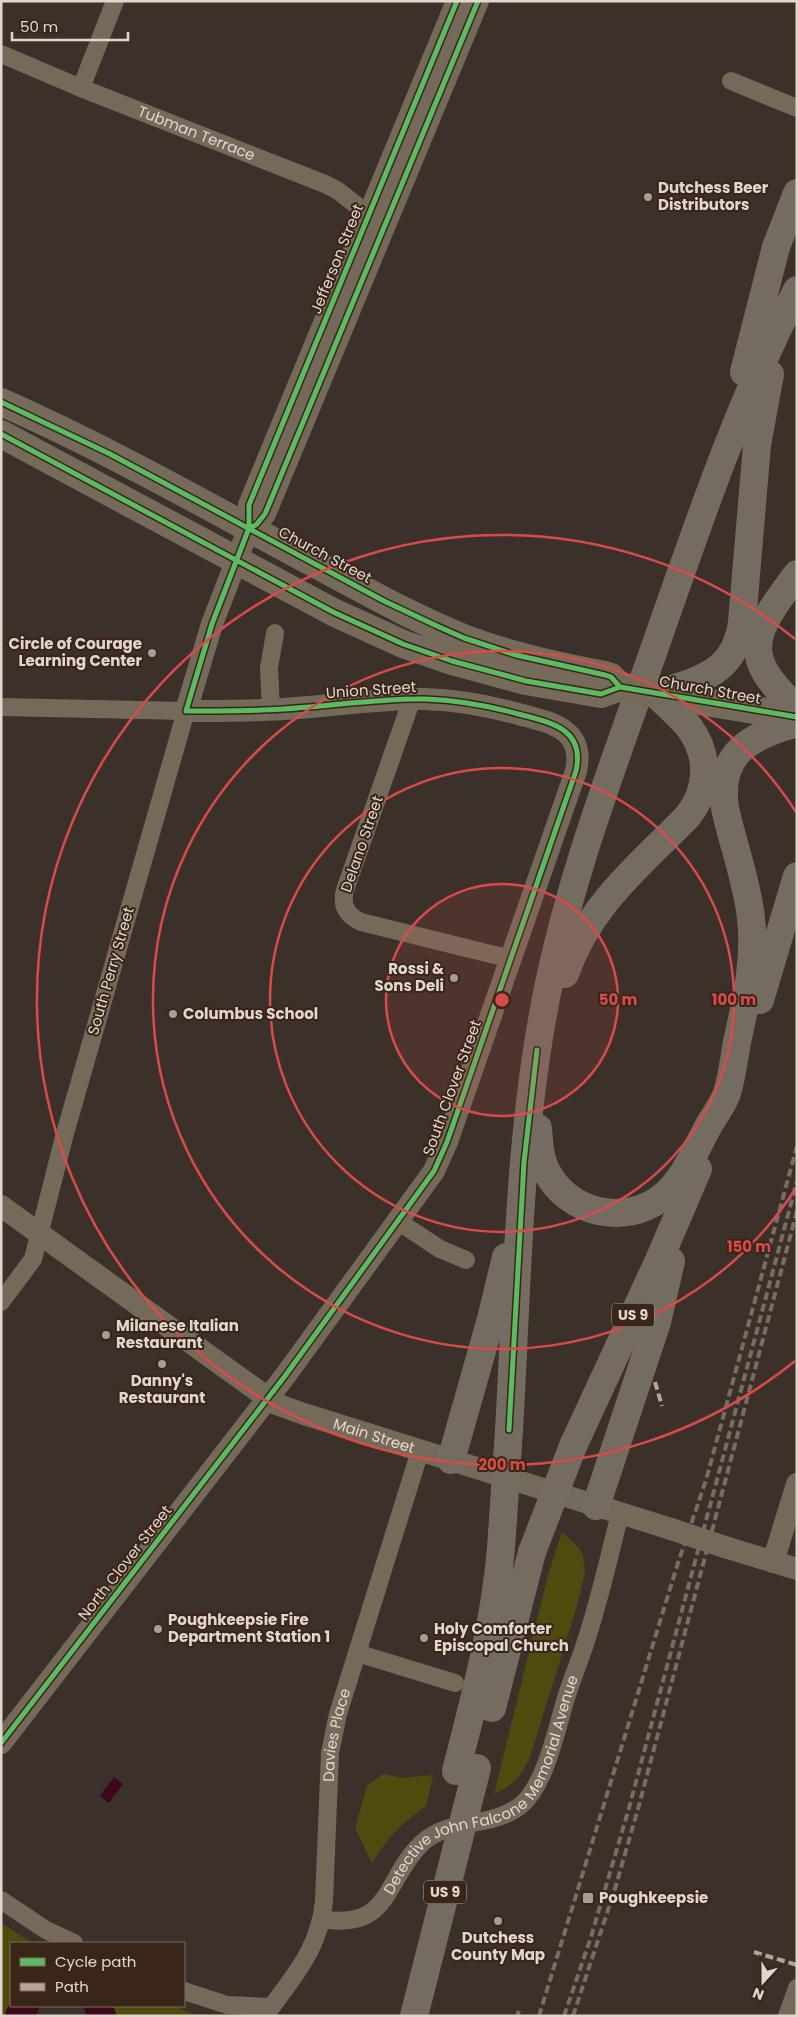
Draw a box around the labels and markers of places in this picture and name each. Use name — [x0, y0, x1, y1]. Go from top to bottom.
place label: Dutchess Beer Distributors — [658, 177, 769, 215]
marker: Dutchess Beer Distributors — [642, 191, 654, 203]
place label: Circle of Courage Learning Center — [9, 633, 143, 671]
marker: Circle of Courage Learning Center — [146, 647, 158, 659]
place label: Rossi & Sons Deli — [375, 958, 444, 996]
marker: Rossi & Sons Deli — [448, 972, 460, 984]
centre of rings — [493, 991, 511, 1009]
place label: Columbus School — [183, 1003, 318, 1024]
marker: Columbus School — [167, 1008, 179, 1020]
place label: Milanese Italian Restaurant — [116, 1315, 239, 1353]
marker: Milanese Italian Restaurant — [100, 1329, 112, 1341]
marker: Danny's Restaurant — [156, 1358, 168, 1370]
place label: Danny's Restaurant — [119, 1370, 205, 1408]
place label: Poughkeepsie Fire Department Station 1 — [168, 1609, 330, 1647]
place label: Holy Comforter Episcopal Church — [434, 1618, 569, 1656]
marker: Poughkeepsie Fire Department Station 1 — [152, 1623, 164, 1635]
marker: Holy Comforter Episcopal Church — [418, 1632, 430, 1644]
place label: Poughkeepsie — [599, 1887, 708, 1908]
marker: Poughkeepsie — [581, 1891, 595, 1905]
marker: Dutchess County Map — [492, 1915, 504, 1927]
place label: Dutchess County Map — [451, 1927, 545, 1965]

